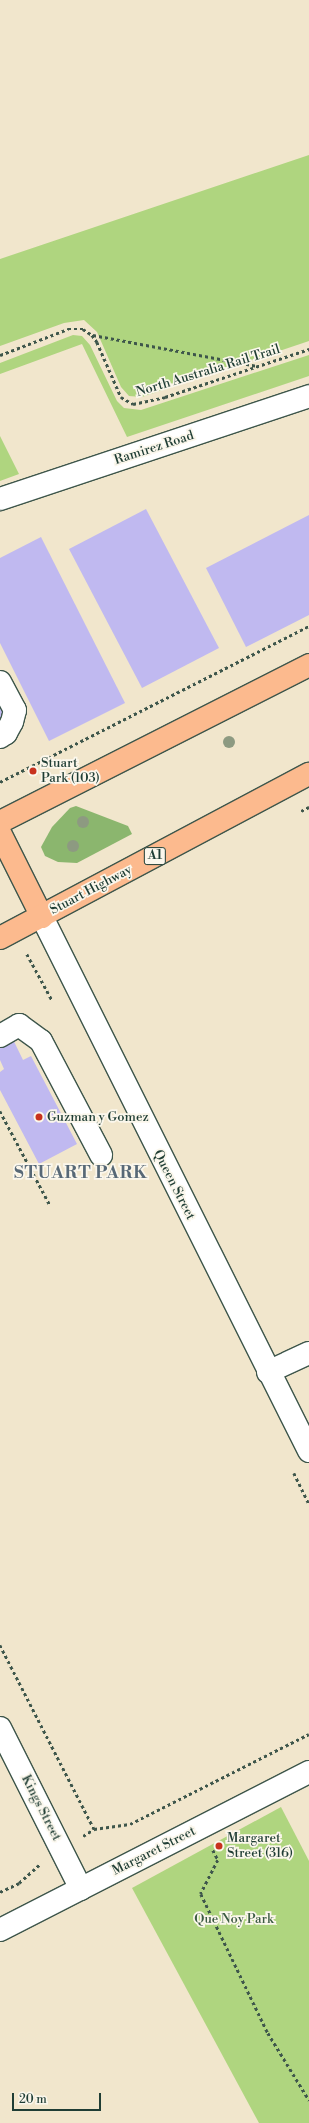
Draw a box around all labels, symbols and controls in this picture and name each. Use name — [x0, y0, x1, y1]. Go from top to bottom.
street label: North Australia Rail Trail — [134, 342, 282, 400]
street label: Ramirez Road — [112, 428, 196, 468]
place label: Stuart Park (103) — [41, 756, 100, 787]
marker: Stuart Park (103) — [28, 766, 38, 776]
road number: A1 — [143, 846, 167, 866]
street label: Stuart Highway — [47, 862, 135, 918]
place label: Guzman y Gomez — [47, 1109, 149, 1125]
marker: Guzman y Gomez — [34, 1112, 44, 1122]
street label: Queen Street — [150, 1147, 198, 1223]
district label: STUART PARK — [14, 1164, 148, 1184]
street label: Kings Street — [18, 1772, 64, 1844]
street label: Margaret Street — [110, 1823, 198, 1879]
place label: Margaret Street (316) — [227, 1831, 293, 1862]
marker: Margaret Street (316) — [214, 1841, 224, 1851]
park label: Que Noy Park — [194, 1911, 274, 1927]
scale bar — [14, 2085, 103, 2111]
text: 20 m — [19, 2092, 47, 2107]

